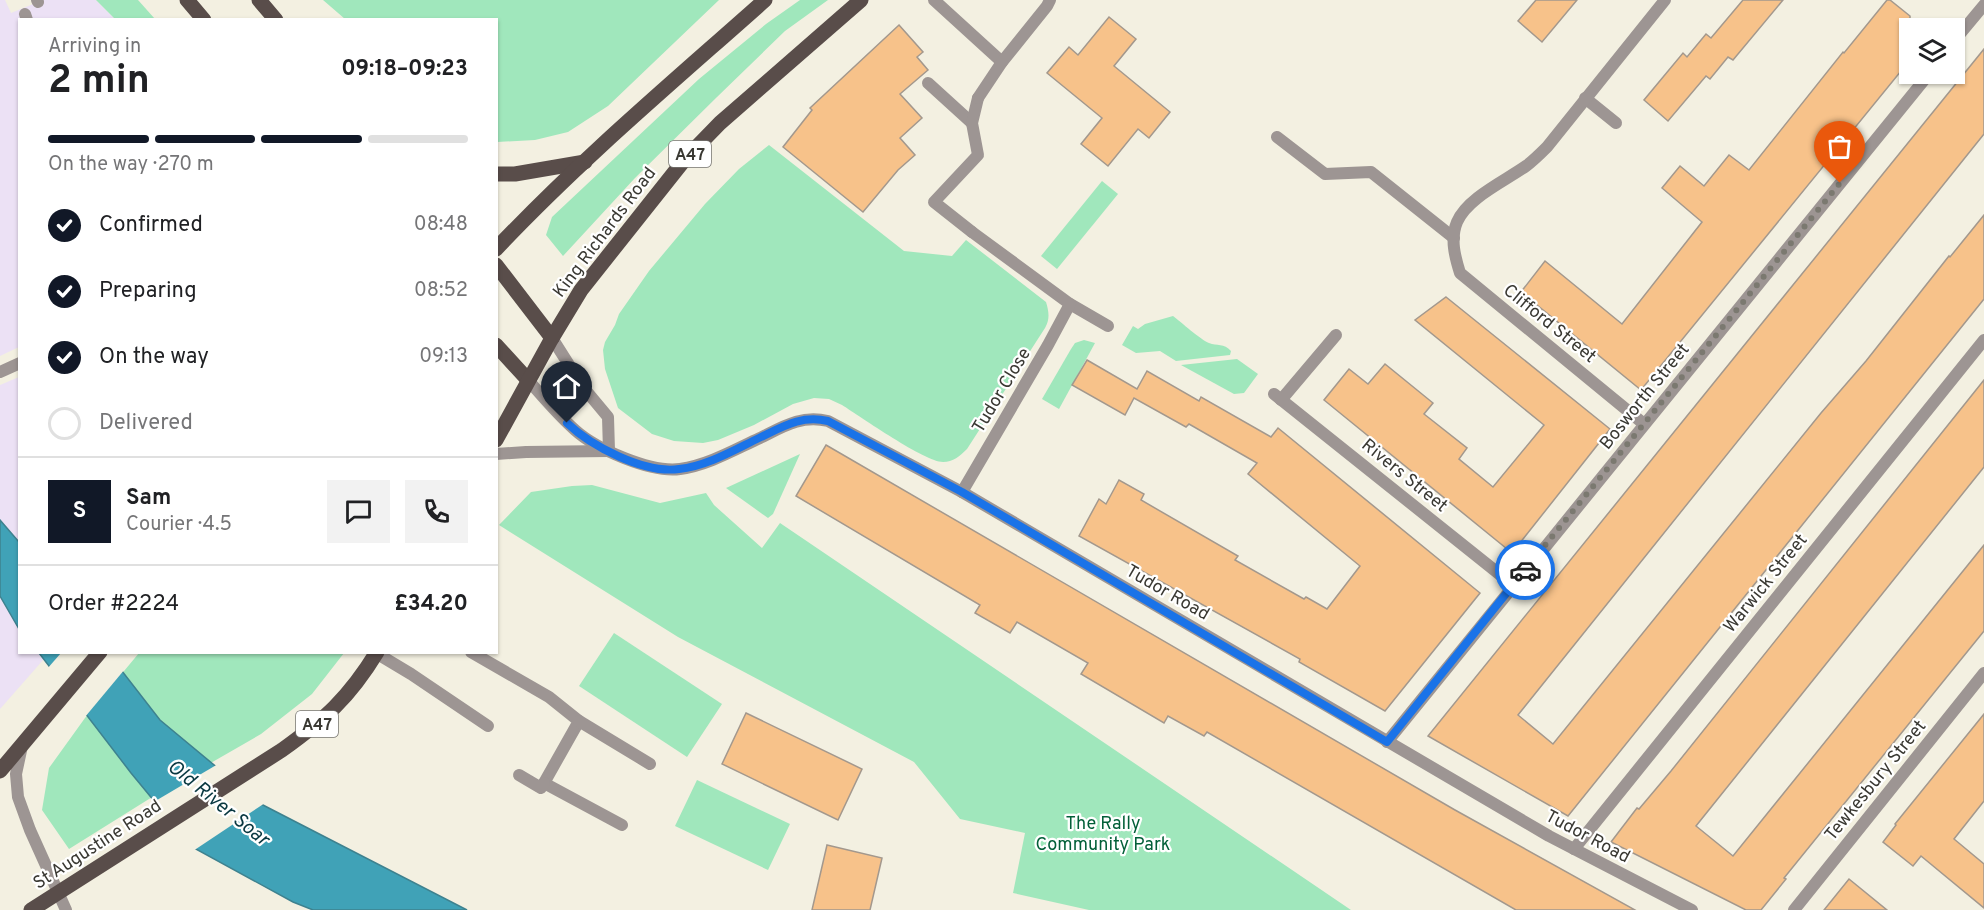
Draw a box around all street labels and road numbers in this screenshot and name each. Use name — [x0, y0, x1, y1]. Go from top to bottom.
road number: A47 — [669, 141, 711, 167]
street label: King Richards Road — [549, 163, 662, 303]
street label: Clifford Street — [1498, 280, 1600, 369]
street label: Bosworth Street — [1595, 339, 1695, 455]
street label: Tudor Close — [968, 344, 1037, 438]
street label: Rivers Street — [1356, 434, 1452, 518]
street label: Warwick Street — [1719, 530, 1813, 638]
street label: Tudor Road — [1121, 560, 1213, 626]
road number: A47 — [296, 711, 338, 737]
street label: Tewkesbury Street — [1820, 716, 1932, 846]
street label: St Augustine Road — [29, 795, 166, 895]
street label: Tudor Road — [1541, 805, 1634, 869]

